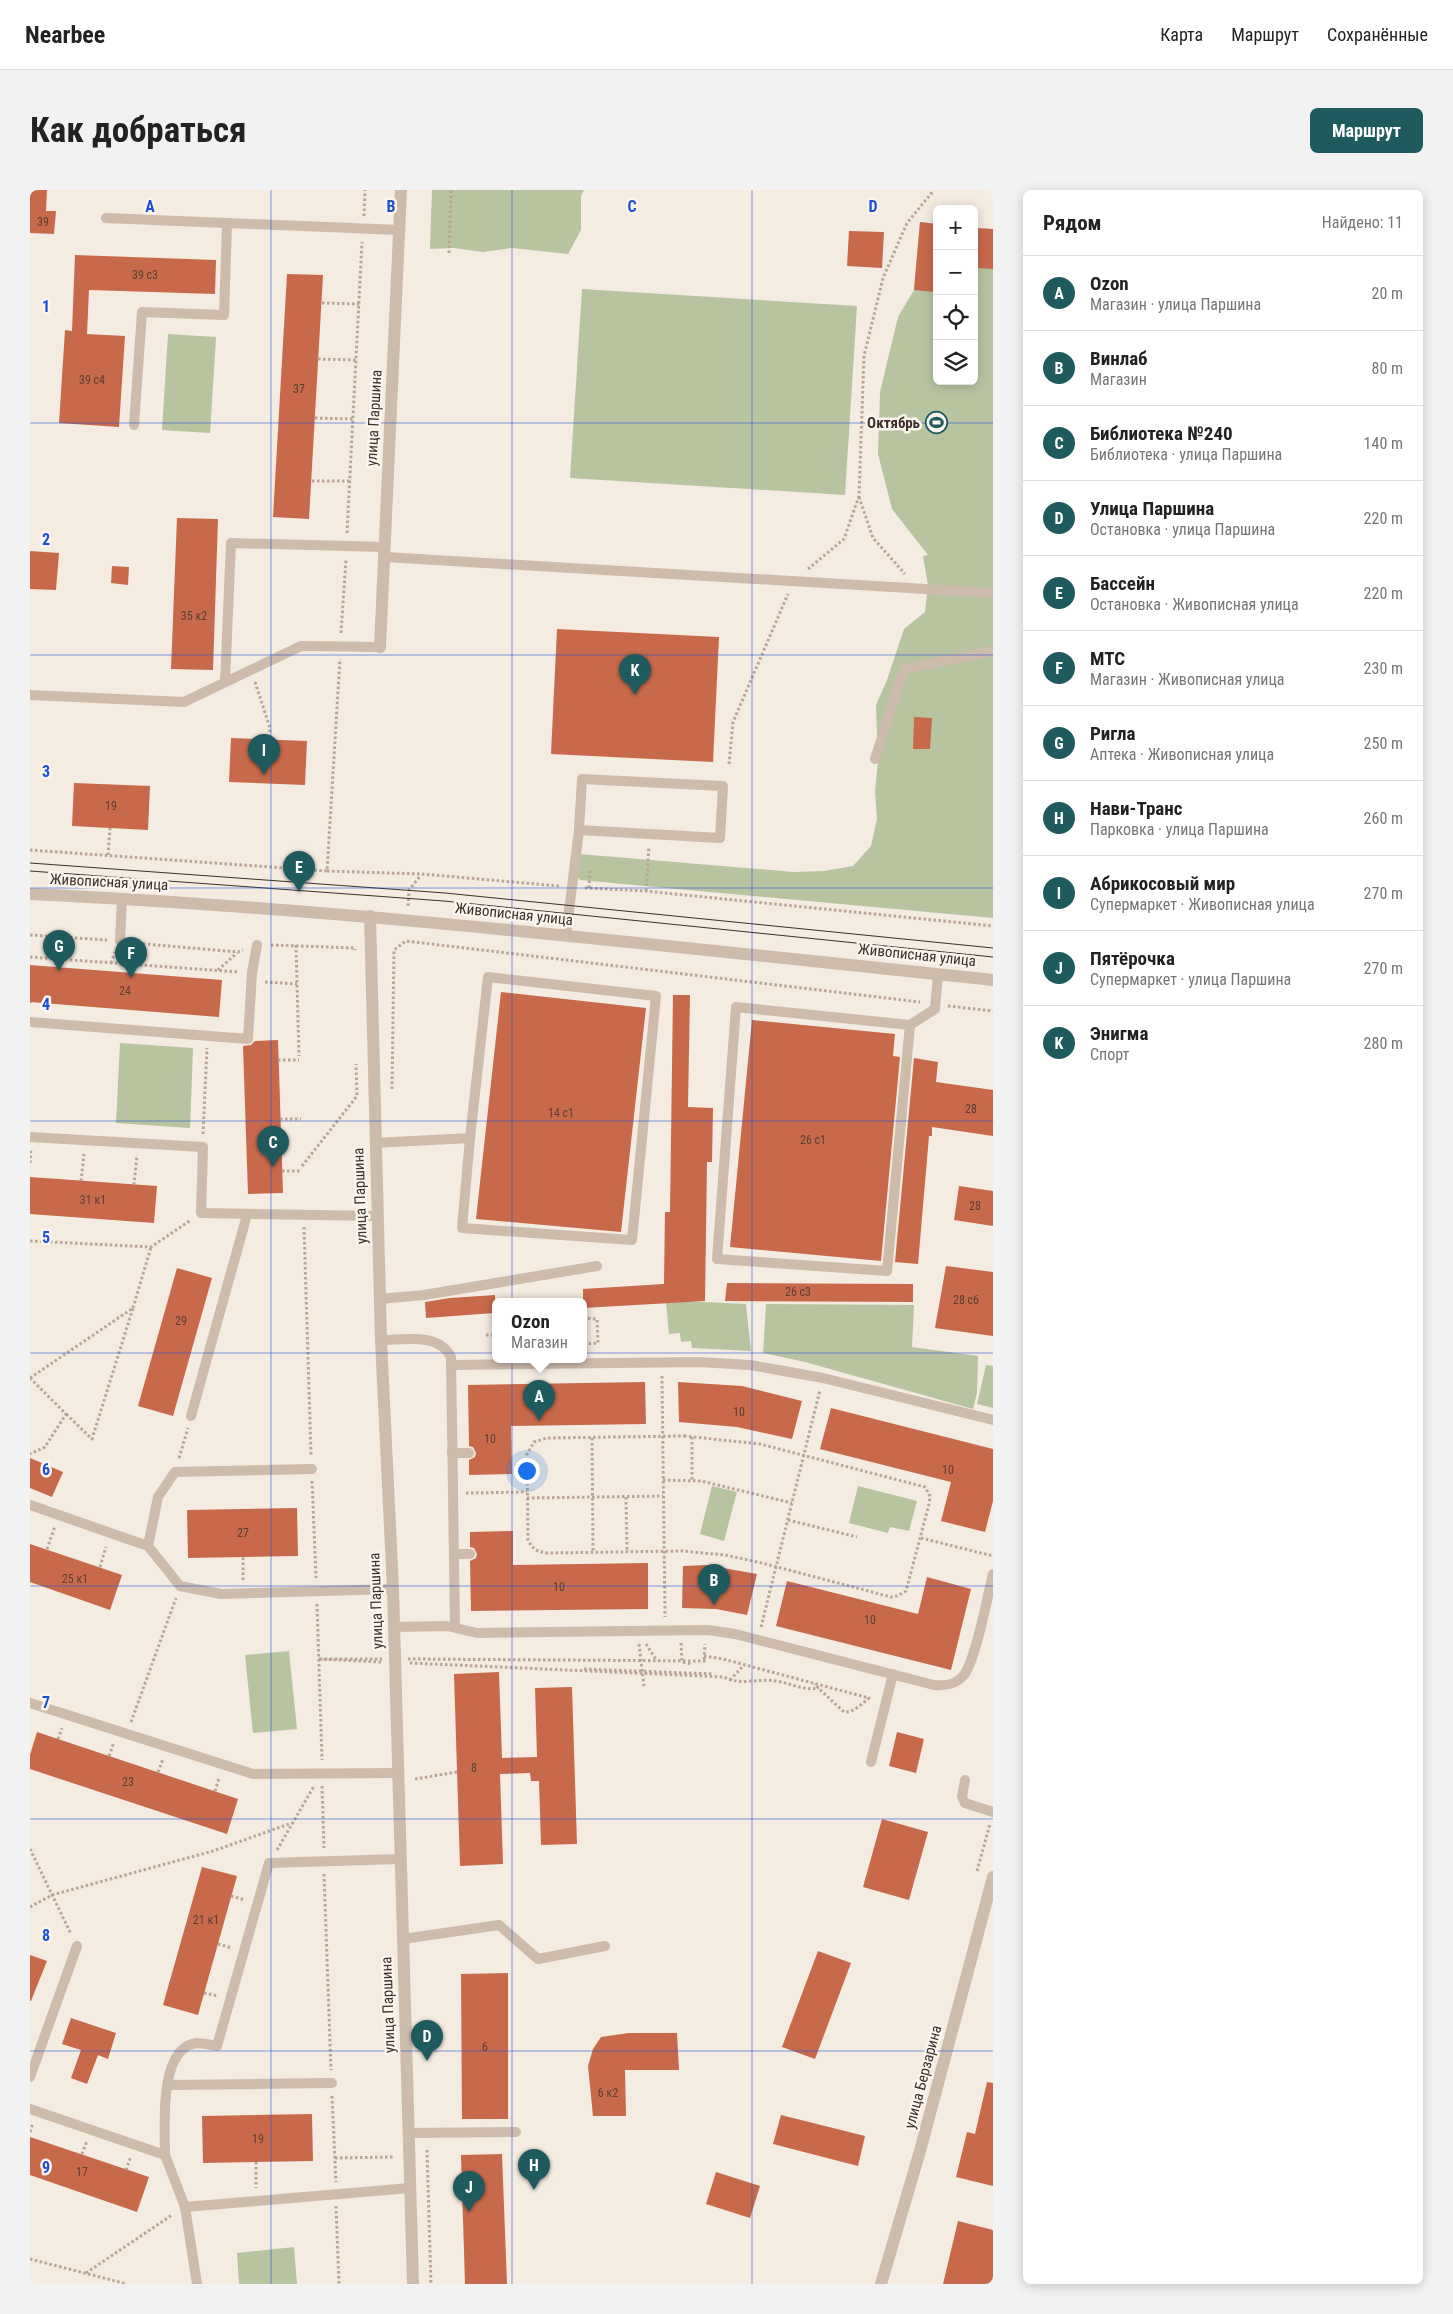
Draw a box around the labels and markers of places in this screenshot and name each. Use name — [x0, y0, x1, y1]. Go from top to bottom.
sports icon: Октябрь — [924, 411, 948, 435]
place label: Октябрь — [867, 414, 921, 432]
pin: K — [619, 654, 651, 695]
pin: I — [248, 734, 280, 775]
pin: E — [283, 851, 315, 892]
pin: G — [43, 930, 75, 971]
pin: F — [115, 937, 147, 978]
pin: C — [257, 1126, 289, 1167]
pin: A — [523, 1380, 555, 1421]
pin: B — [698, 1564, 730, 1605]
pin: D — [411, 2020, 443, 2061]
pin: H — [518, 2149, 550, 2190]
pin: J — [453, 2171, 485, 2212]

